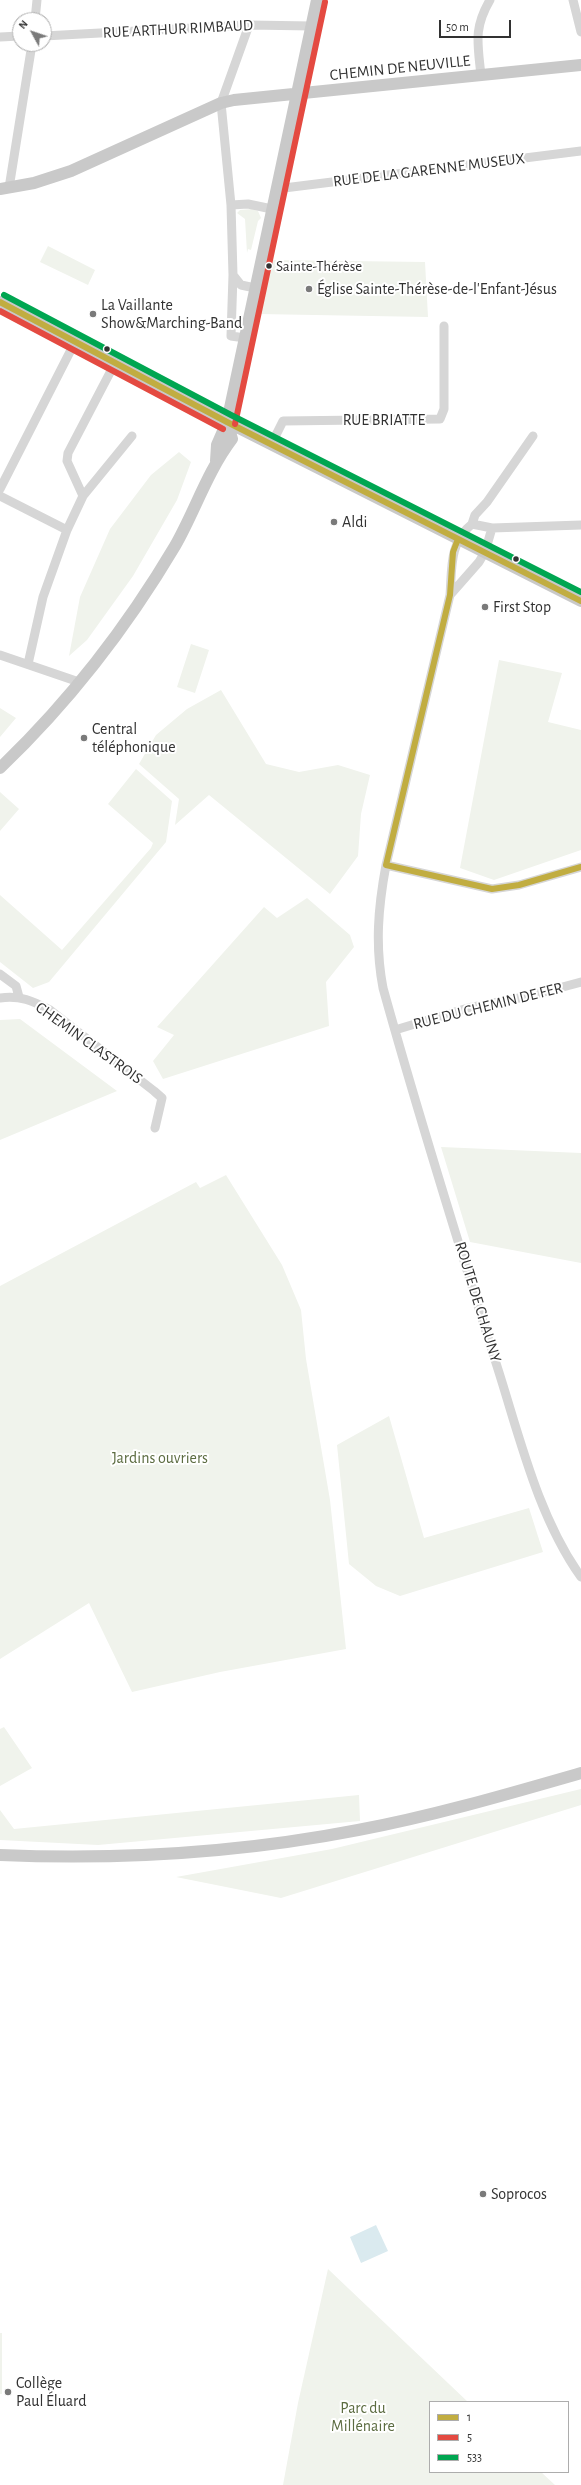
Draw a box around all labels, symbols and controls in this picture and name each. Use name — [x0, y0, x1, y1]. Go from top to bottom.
north arrow — [12, 12, 52, 52]
scale bar — [441, 12, 513, 38]
street label: RUE ARTHUR RIMBAUD — [102, 15, 254, 43]
text: N — [17, 18, 30, 31]
text: 50 m — [446, 21, 469, 33]
street label: CHEMIN DE NEUVILLE — [329, 51, 471, 85]
street label: RUE DE LA GARENNE MUSEUX — [332, 149, 526, 191]
place label: Sainte-Thérèse — [276, 257, 362, 275]
marker: Sainte-Thérèse — [264, 261, 274, 271]
place label: Église Sainte-Thérèse-de-l'Enfant-Jésus — [317, 279, 557, 299]
marker: Église Sainte-Thérèse-de-l'Enfant-Jésus — [304, 284, 314, 294]
place label: La Vaillante Show&Marching-Band — [101, 295, 242, 333]
marker: La Vaillante Show&Marching-Band — [88, 309, 98, 319]
unlabelled marker — [102, 344, 112, 354]
street label: RUE BRIATTE — [343, 410, 425, 430]
place label: Aldi — [342, 512, 367, 532]
marker: Aldi — [329, 517, 339, 527]
unlabelled marker — [511, 554, 521, 564]
place label: First Stop — [493, 597, 551, 617]
marker: First Stop — [480, 602, 490, 612]
place label: Central téléphonique — [92, 719, 176, 757]
marker: Central téléphonique — [79, 733, 89, 743]
street label: RUE DU CHEMIN DE FER — [411, 978, 565, 1034]
street label: CHEMIN CLASTROIS — [32, 998, 146, 1088]
street label: ROUTE DE CHAUNY — [450, 1239, 506, 1365]
park label: Jardins ouvriers — [112, 1448, 208, 1468]
place label: Soprocos — [491, 2184, 547, 2204]
marker: Soprocos — [478, 2189, 488, 2199]
place label: Collège Paul Éluard — [16, 2373, 87, 2411]
marker: Collège Paul Éluard — [3, 2387, 13, 2397]
park label: Parc du Millénaire — [331, 2398, 395, 2436]
legend — [429, 2401, 569, 2473]
text: 1 — [467, 2411, 471, 2423]
text: 5 — [467, 2431, 472, 2443]
text: 533 — [467, 2451, 482, 2463]

